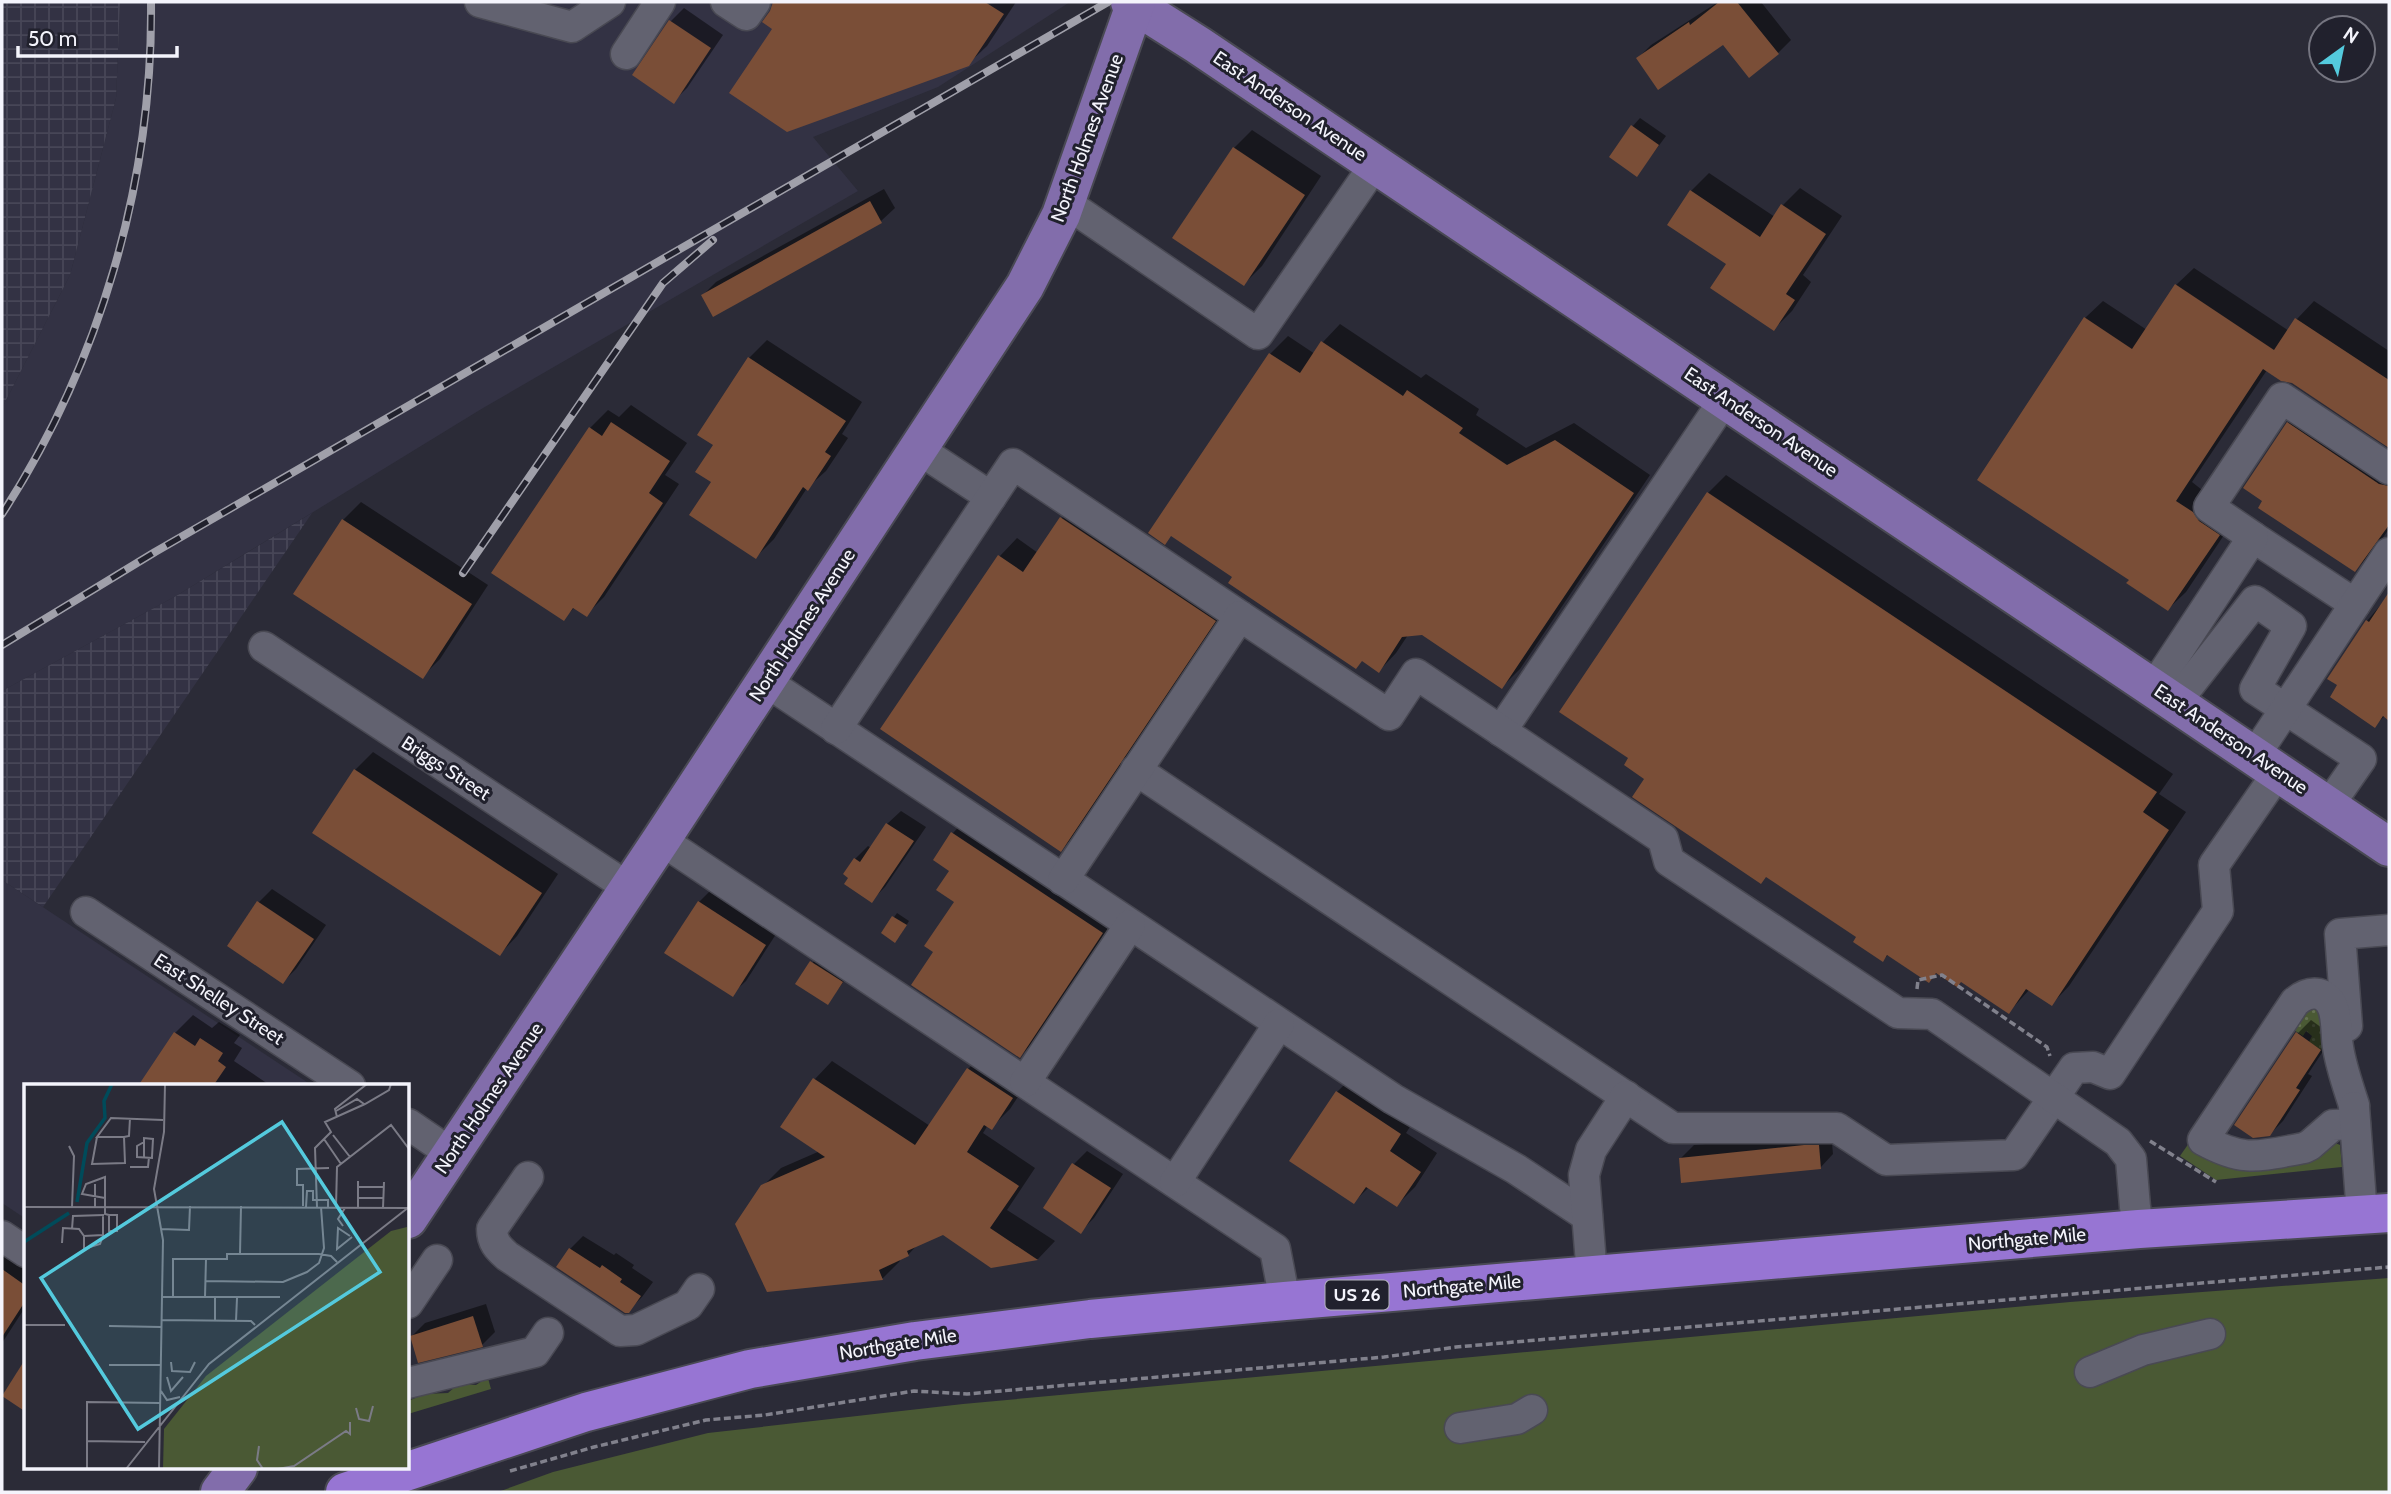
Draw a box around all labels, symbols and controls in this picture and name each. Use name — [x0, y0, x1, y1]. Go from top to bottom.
scale bar — [18, 14, 177, 58]
north arrow — [2307, 14, 2377, 84]
text: N — [2339, 22, 2363, 48]
text: 50 m — [28, 26, 77, 51]
street label: East Anderson Avenue — [1209, 46, 1371, 166]
street label: North Holmes Avenue — [1046, 50, 1128, 225]
street label: East Anderson Avenue — [1680, 362, 1842, 482]
street label: North Holmes Avenue — [744, 544, 860, 706]
street label: East Anderson Avenue — [2150, 679, 2312, 799]
street label: Briggs Street — [397, 731, 495, 806]
street label: East Shelley Street — [150, 948, 289, 1050]
street label: North Holmes Avenue — [430, 1018, 548, 1178]
inset map — [24, 1084, 410, 1470]
street label: Northgate Mile — [1967, 1222, 2087, 1256]
street label: Northgate Mile — [1402, 1269, 1522, 1303]
road number: US 26 — [1326, 1280, 1388, 1310]
street label: Northgate Mile — [838, 1323, 959, 1365]

